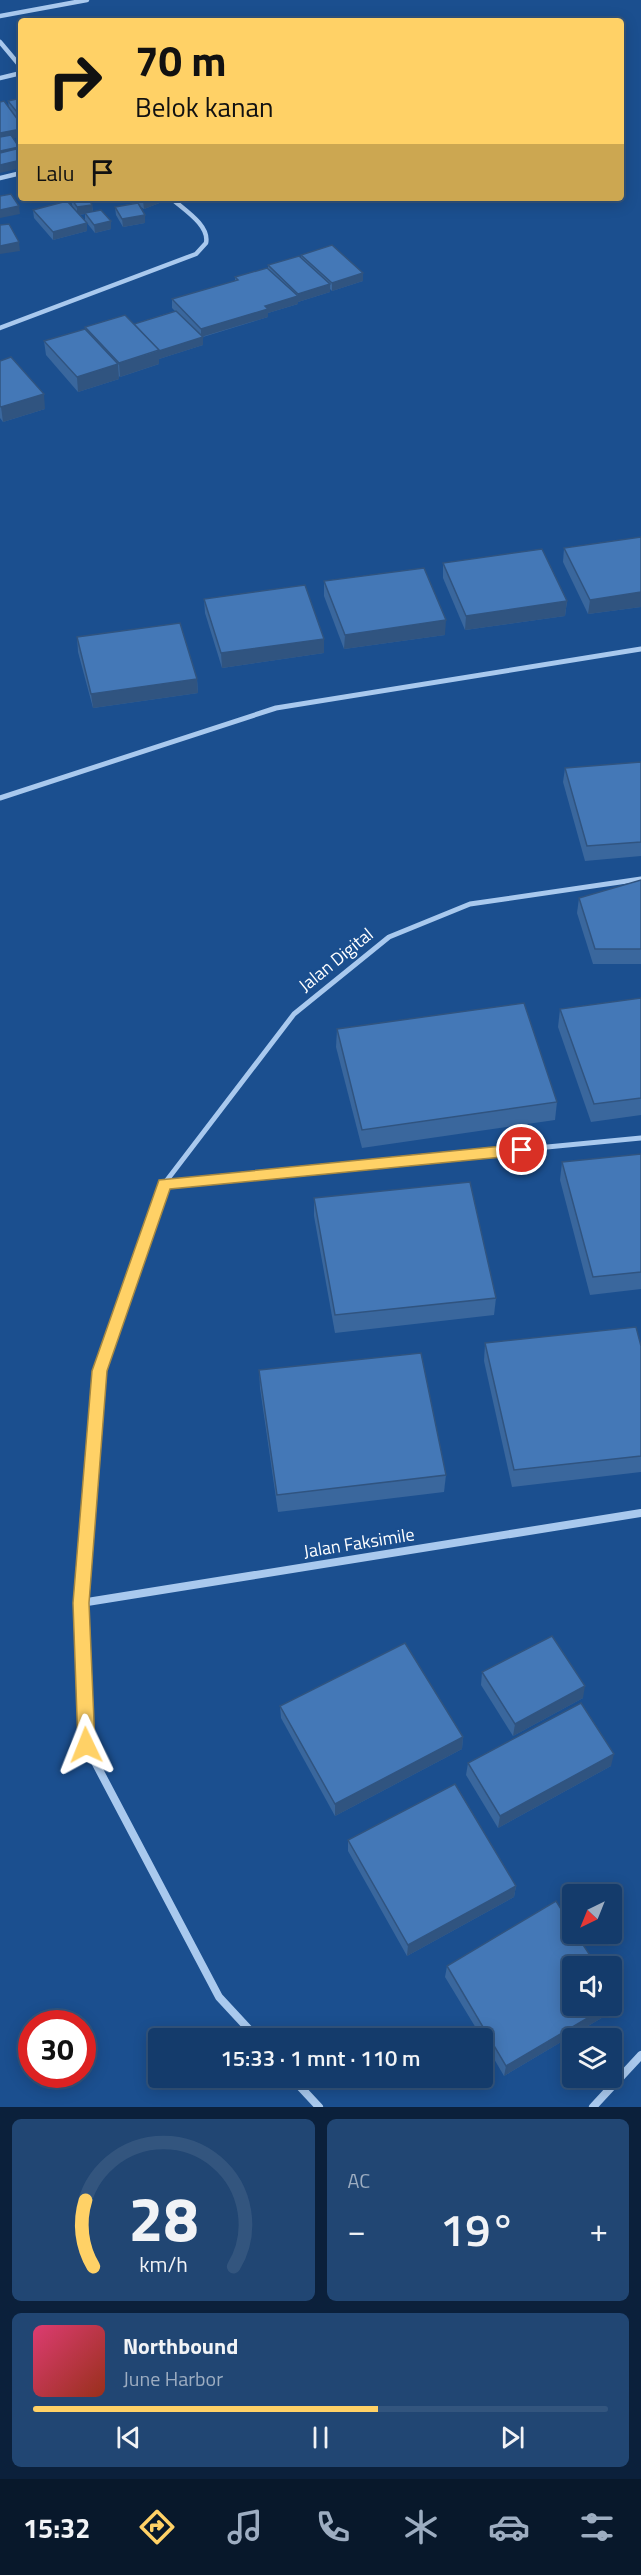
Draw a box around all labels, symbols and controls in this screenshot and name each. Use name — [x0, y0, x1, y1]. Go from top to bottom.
text: 70 m — [135, 28, 227, 92]
icon: right — [36, 42, 114, 120]
text: Belok kanan — [135, 86, 274, 127]
text: Lalu — [36, 156, 74, 190]
icon: arrive — [86, 156, 119, 189]
street label: Jalan Digital — [293, 921, 379, 998]
pin — [496, 1124, 547, 1175]
icon: arrive — [505, 1133, 538, 1166]
street label: Jalan Faksimile — [301, 1520, 416, 1565]
position arrow — [54, 1713, 118, 1777]
north arrow — [562, 1884, 622, 1944]
map controls — [562, 1884, 622, 2088]
button: sound — [562, 1956, 622, 2016]
speed limit sign: 30 — [18, 2010, 96, 2088]
button: layers — [562, 2028, 622, 2088]
text: 15:33 · 1 mnt · 110 m — [220, 2041, 421, 2075]
text: AC — [348, 2165, 370, 2196]
text: 28 — [128, 2170, 198, 2265]
text: 19° — [440, 2195, 516, 2263]
text: − — [348, 2205, 366, 2255]
text: + — [590, 2205, 608, 2255]
text: km/h — [139, 2248, 188, 2280]
text: Northbound — [123, 2329, 238, 2363]
text: June Harbor — [123, 2363, 223, 2394]
icon: previous — [112, 2421, 145, 2454]
icon: pause — [304, 2421, 337, 2454]
icon: next — [496, 2421, 529, 2454]
icon: directions — [136, 2506, 178, 2548]
icon: music — [224, 2506, 266, 2548]
icon: phone — [312, 2506, 354, 2548]
icon: climate — [400, 2506, 442, 2548]
icon: car — [488, 2506, 530, 2548]
icon: filters — [576, 2506, 618, 2548]
text: 15:32 — [23, 2507, 90, 2548]

